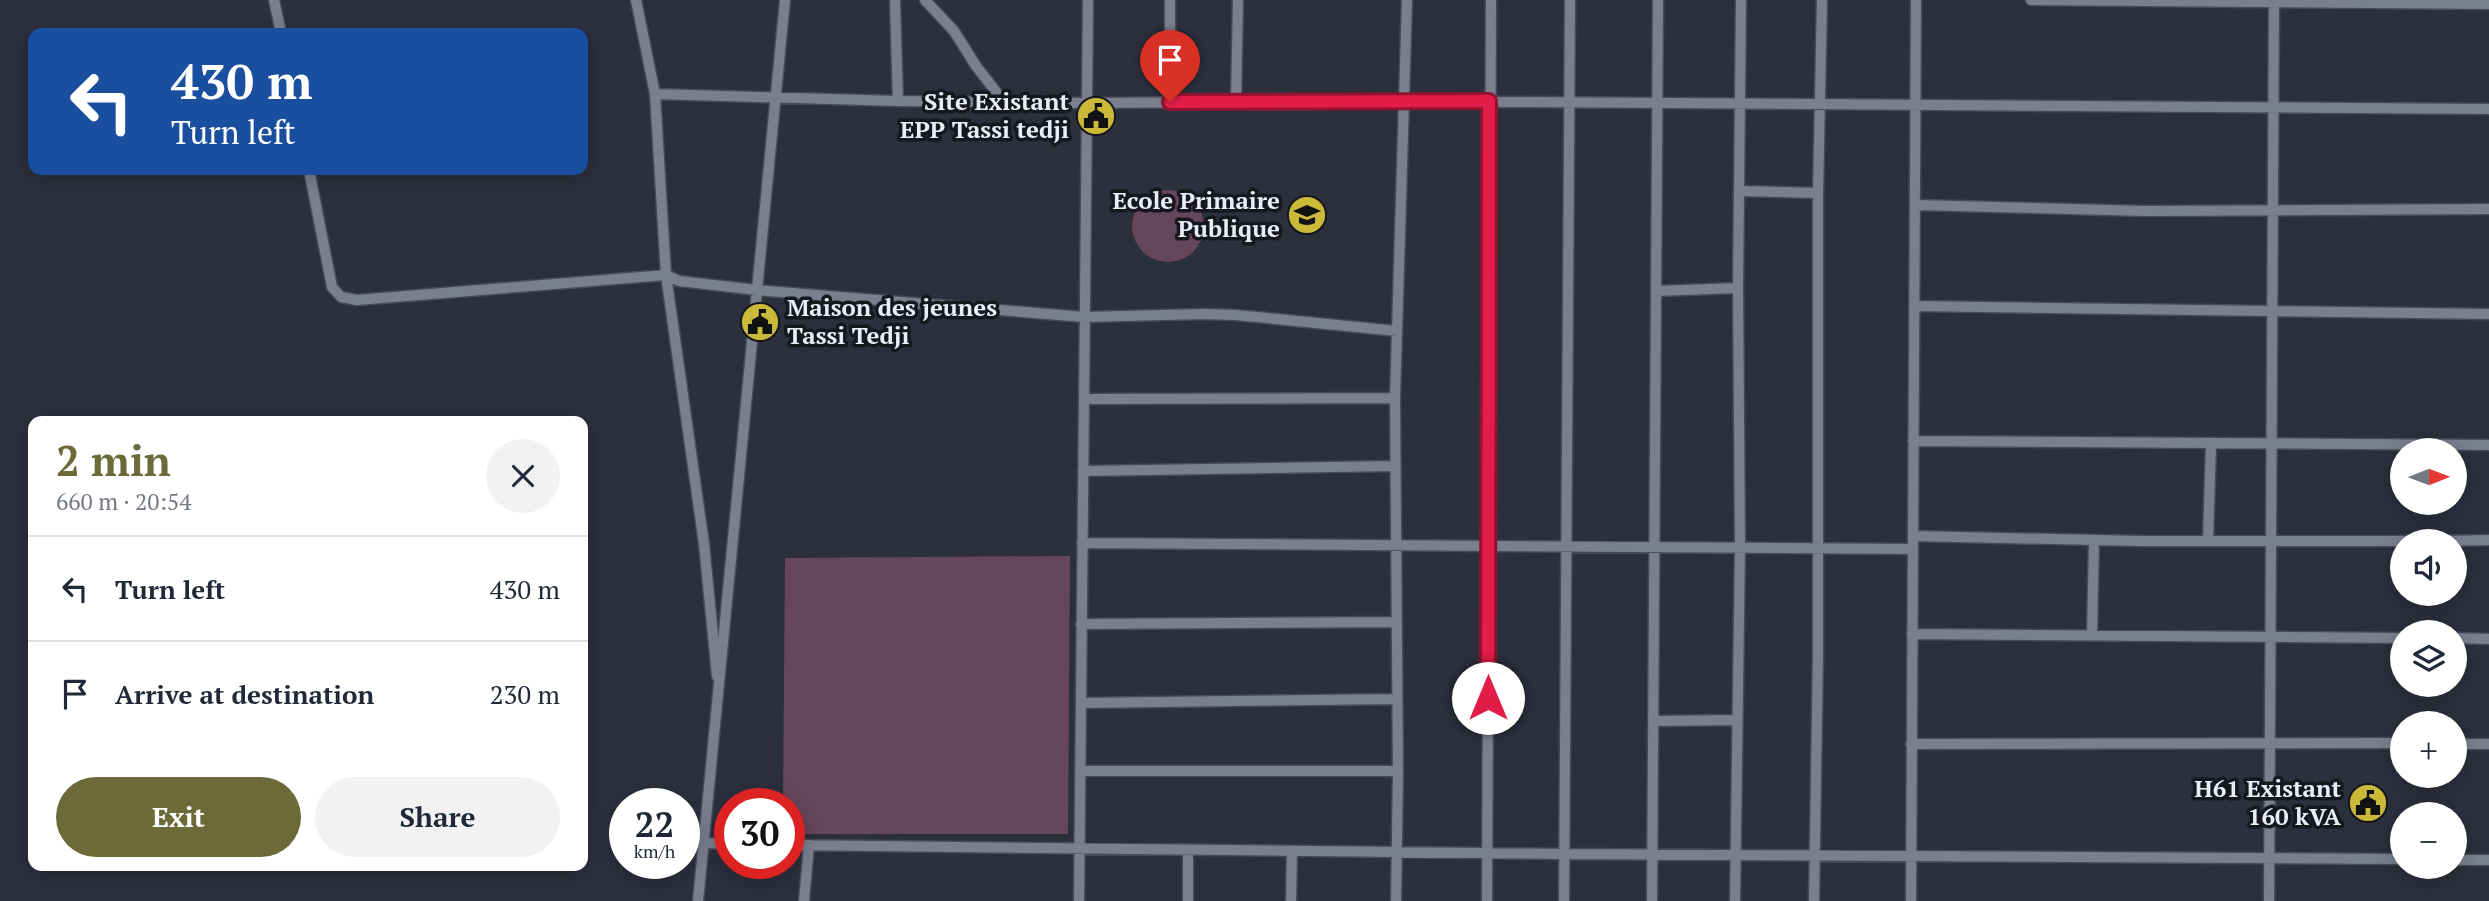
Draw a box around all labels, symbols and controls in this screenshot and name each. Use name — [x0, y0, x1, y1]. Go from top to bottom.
pin — [1140, 30, 1200, 102]
icon: arrive — [1151, 41, 1189, 79]
text: 430 m — [171, 48, 313, 113]
icon: left — [56, 56, 147, 147]
place label: Site Existant EPP Tassi tedji — [900, 85, 1069, 145]
public building icon: Site Existant EPP Tassi tedji — [1075, 95, 1117, 137]
text: Turn left — [171, 111, 295, 153]
place label: Ecole Primaire Publique — [1112, 184, 1280, 244]
school or university icon: Ecole Primaire Publique — [1286, 194, 1328, 236]
place label: Maison des jeunes Tassi Tedji — [787, 291, 997, 351]
public building icon: Maison des jeunes Tassi Tedji — [739, 301, 781, 343]
text: 2 min — [56, 432, 171, 488]
north arrow — [2390, 438, 2468, 514]
map controls — [2390, 438, 2467, 879]
button: close — [486, 439, 560, 513]
text: 660 m · 20:54 — [56, 486, 191, 517]
button: sound — [2390, 529, 2467, 606]
icon: left — [56, 570, 94, 608]
text: Turn left — [115, 572, 225, 606]
text: 430 m — [490, 572, 560, 606]
button: layers — [2390, 620, 2467, 697]
position arrow — [1451, 661, 1525, 735]
icon: arrive — [56, 675, 94, 713]
text: Arrive at destination — [115, 677, 374, 711]
text: 230 m — [490, 677, 560, 711]
button: + — [2390, 711, 2467, 788]
place label: H61 Existant 160 kVA — [2194, 772, 2341, 832]
button: Exit — [56, 777, 301, 857]
button: Share — [315, 777, 560, 857]
public building icon: H61 Existant 160 kVA — [2347, 782, 2389, 824]
speed limit sign: 30 — [714, 788, 805, 879]
text: 22 — [635, 801, 674, 847]
button: − — [2390, 802, 2467, 879]
text: km/h — [634, 839, 675, 863]

